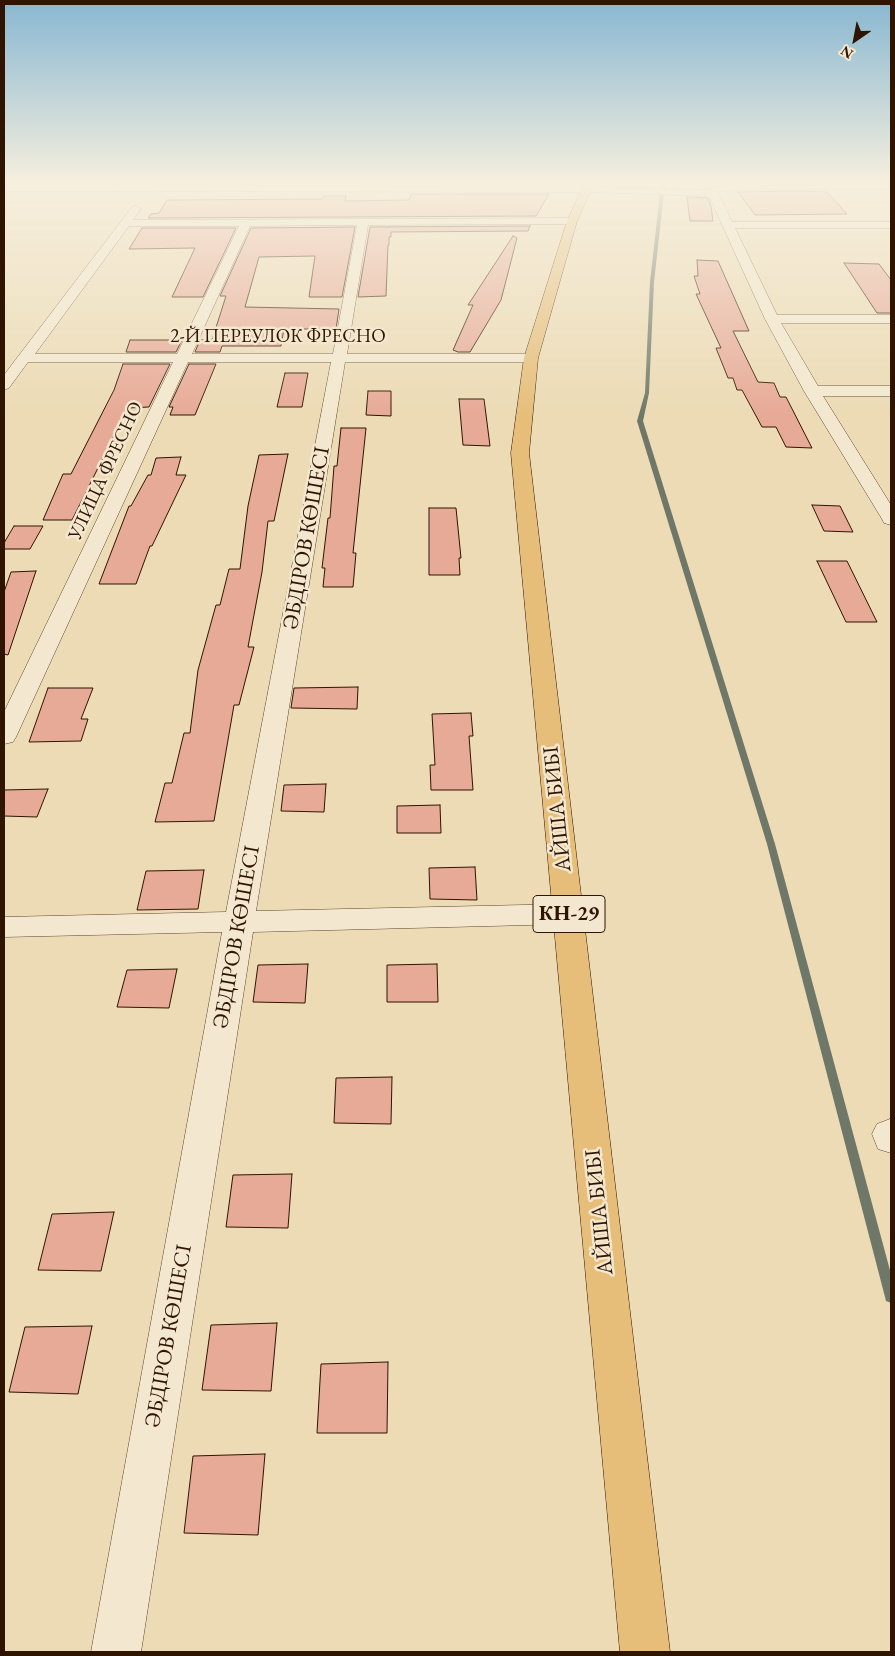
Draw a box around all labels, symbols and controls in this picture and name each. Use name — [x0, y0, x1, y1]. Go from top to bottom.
north arrow — [830, 15, 880, 65]
text: N — [837, 42, 856, 63]
street label: 2-Й ПЕРЕУЛОК ФРЕСНО — [170, 326, 386, 348]
street label: УЛИЦА ФРЕСНО — [64, 398, 148, 544]
street label: ӘБДІРОВ КӨШЕСІ — [278, 445, 336, 631]
street label: АЙША БИБІ — [538, 745, 578, 873]
street label: ӘБДІРОВ КӨШЕСІ — [208, 844, 266, 1030]
road number: КН-29 — [533, 896, 605, 932]
street label: АЙША БИБІ — [580, 1148, 620, 1276]
street label: ӘБДІРОВ КӨШЕСІ — [140, 1243, 198, 1429]

